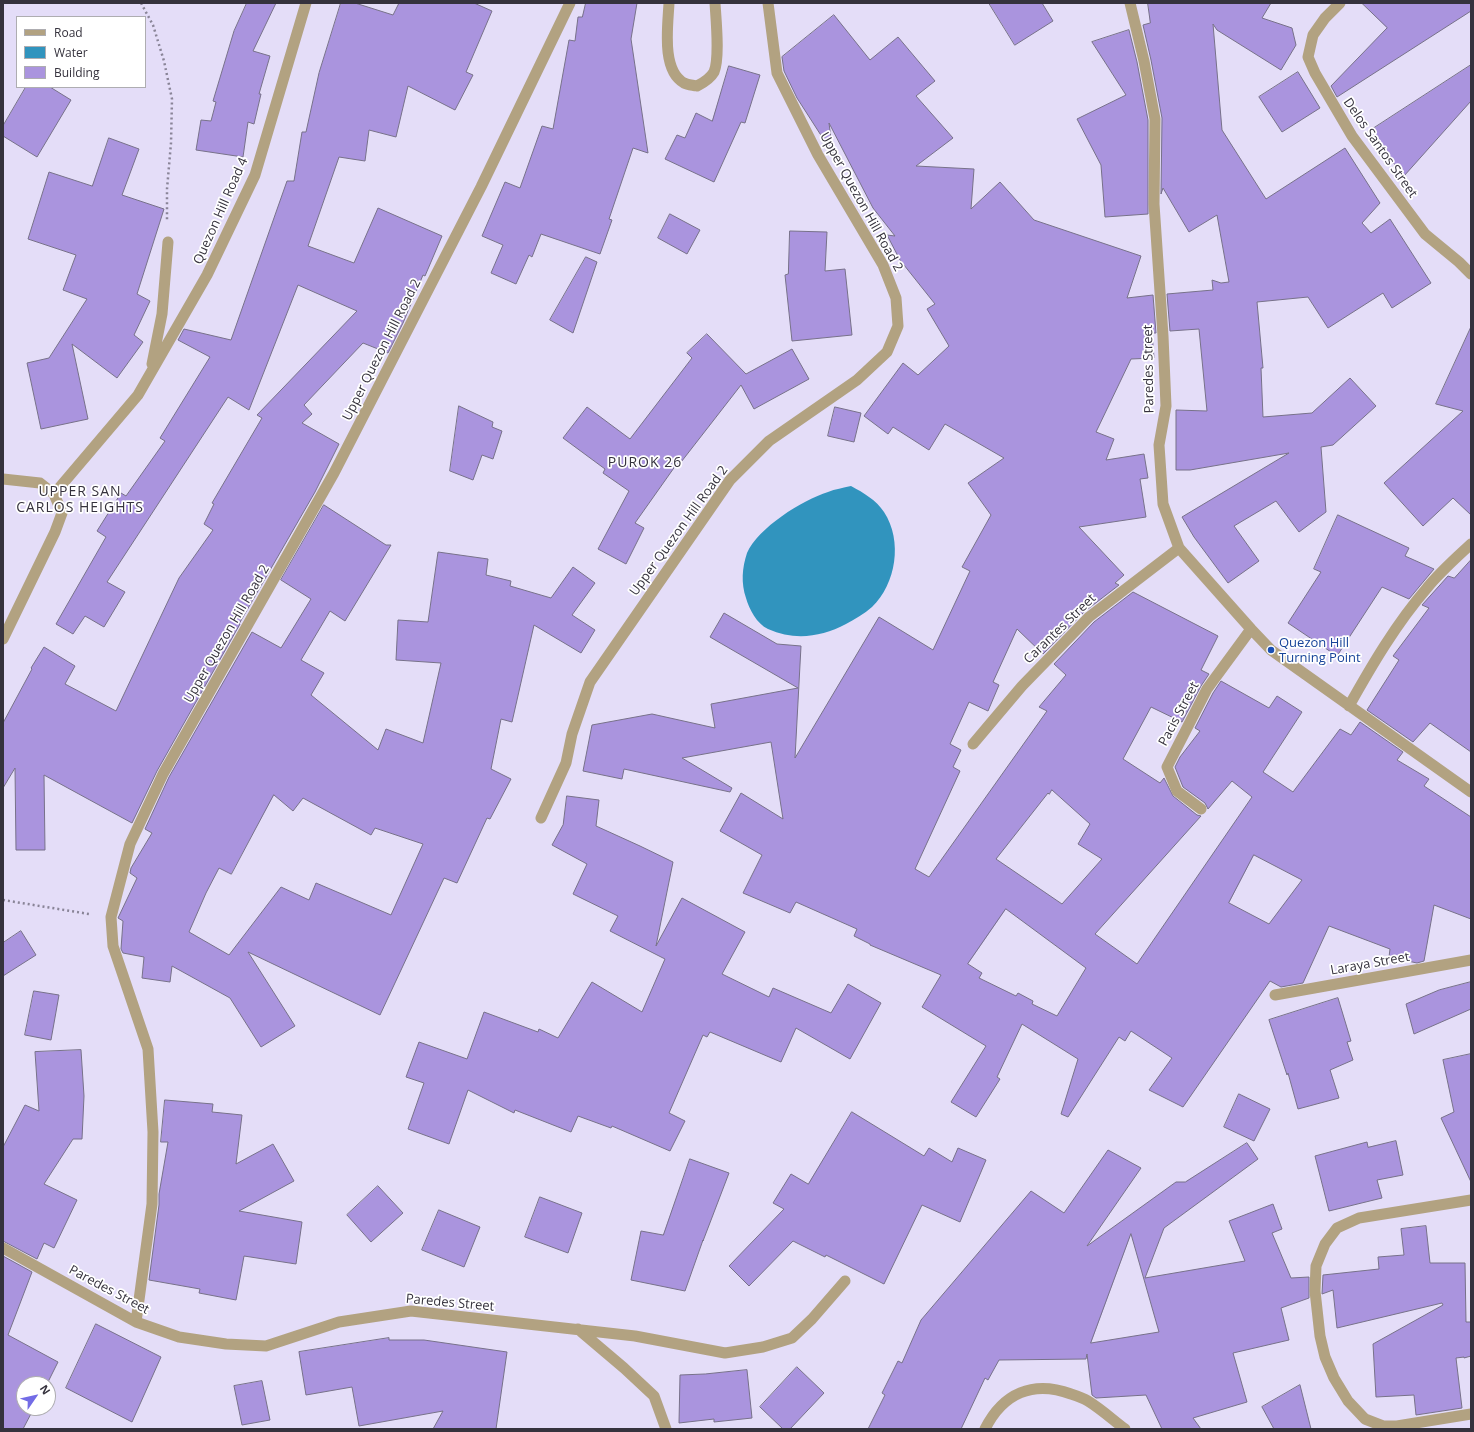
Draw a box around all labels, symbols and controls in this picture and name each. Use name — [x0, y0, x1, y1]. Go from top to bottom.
legend — [16, 16, 146, 88]
text: Road — [54, 24, 83, 41]
text: Water — [54, 44, 88, 61]
text: Building — [54, 64, 99, 81]
street label: Delos Santos Street — [1340, 95, 1420, 201]
street label: Upper Quezon Hill Road 2 — [816, 130, 906, 274]
street label: Quezon Hill Road 4 — [190, 155, 252, 267]
street label: Upper Quezon Hill Road 2 — [339, 277, 425, 423]
street label: Paredes Street — [1140, 324, 1158, 414]
district label: PUROK 26 — [608, 455, 682, 471]
street label: Upper Quezon Hill Road 2 — [627, 463, 731, 599]
district label: UPPER SAN CARLOS HEIGHTS — [16, 484, 144, 516]
street label: Upper Quezon Hill Road 2 — [181, 562, 273, 706]
street label: Carantes Street — [1021, 591, 1099, 667]
place label: Quezon Hill Turning Point — [1279, 635, 1361, 666]
marker: Quezon Hill Turning Point — [1266, 645, 1276, 655]
street label: Pacis Street — [1156, 679, 1202, 749]
street label: Laraya Street — [1329, 949, 1411, 979]
street label: Paredes Street — [66, 1262, 152, 1318]
street label: Paredes Street — [405, 1291, 495, 1315]
north arrow — [16, 1376, 56, 1416]
text: N — [37, 1382, 54, 1397]

